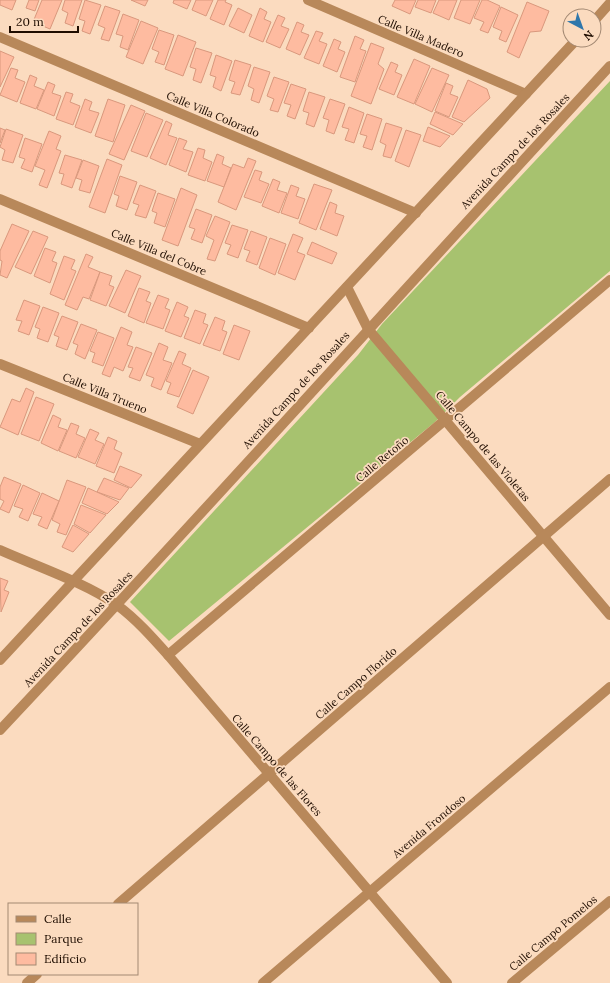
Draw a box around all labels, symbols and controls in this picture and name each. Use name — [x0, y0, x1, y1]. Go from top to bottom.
scale bar — [10, 8, 78, 34]
north arrow — [562, 8, 602, 48]
street label: Calle Villa Madero — [376, 12, 466, 60]
text: 20 m — [16, 14, 44, 29]
text: N — [580, 27, 596, 44]
street label: Calle Villa Colorado — [164, 88, 262, 140]
street label: Avenida Campo de los Rosales — [457, 90, 572, 212]
street label: Calle Villa del Cobre — [109, 226, 209, 278]
street label: Avenida Campo de los Rosales — [239, 328, 352, 452]
street label: Calle Villa Trueno — [61, 370, 149, 416]
street label: Calle Campo de las Violetas — [433, 388, 533, 504]
street label: Calle Retoño — [353, 433, 411, 485]
street label: Avenida Campo de los Rosales — [20, 568, 135, 690]
street label: Calle Campo Florido — [312, 644, 400, 722]
street label: Calle Campo de las Flores — [229, 711, 325, 819]
street label: Avenida Frondoso — [389, 791, 468, 861]
street label: Calle Campo Pomelos — [506, 892, 600, 974]
legend — [8, 903, 138, 975]
text: Calle — [44, 911, 72, 926]
text: Parque — [44, 931, 84, 946]
text: Edificio — [44, 951, 86, 966]

